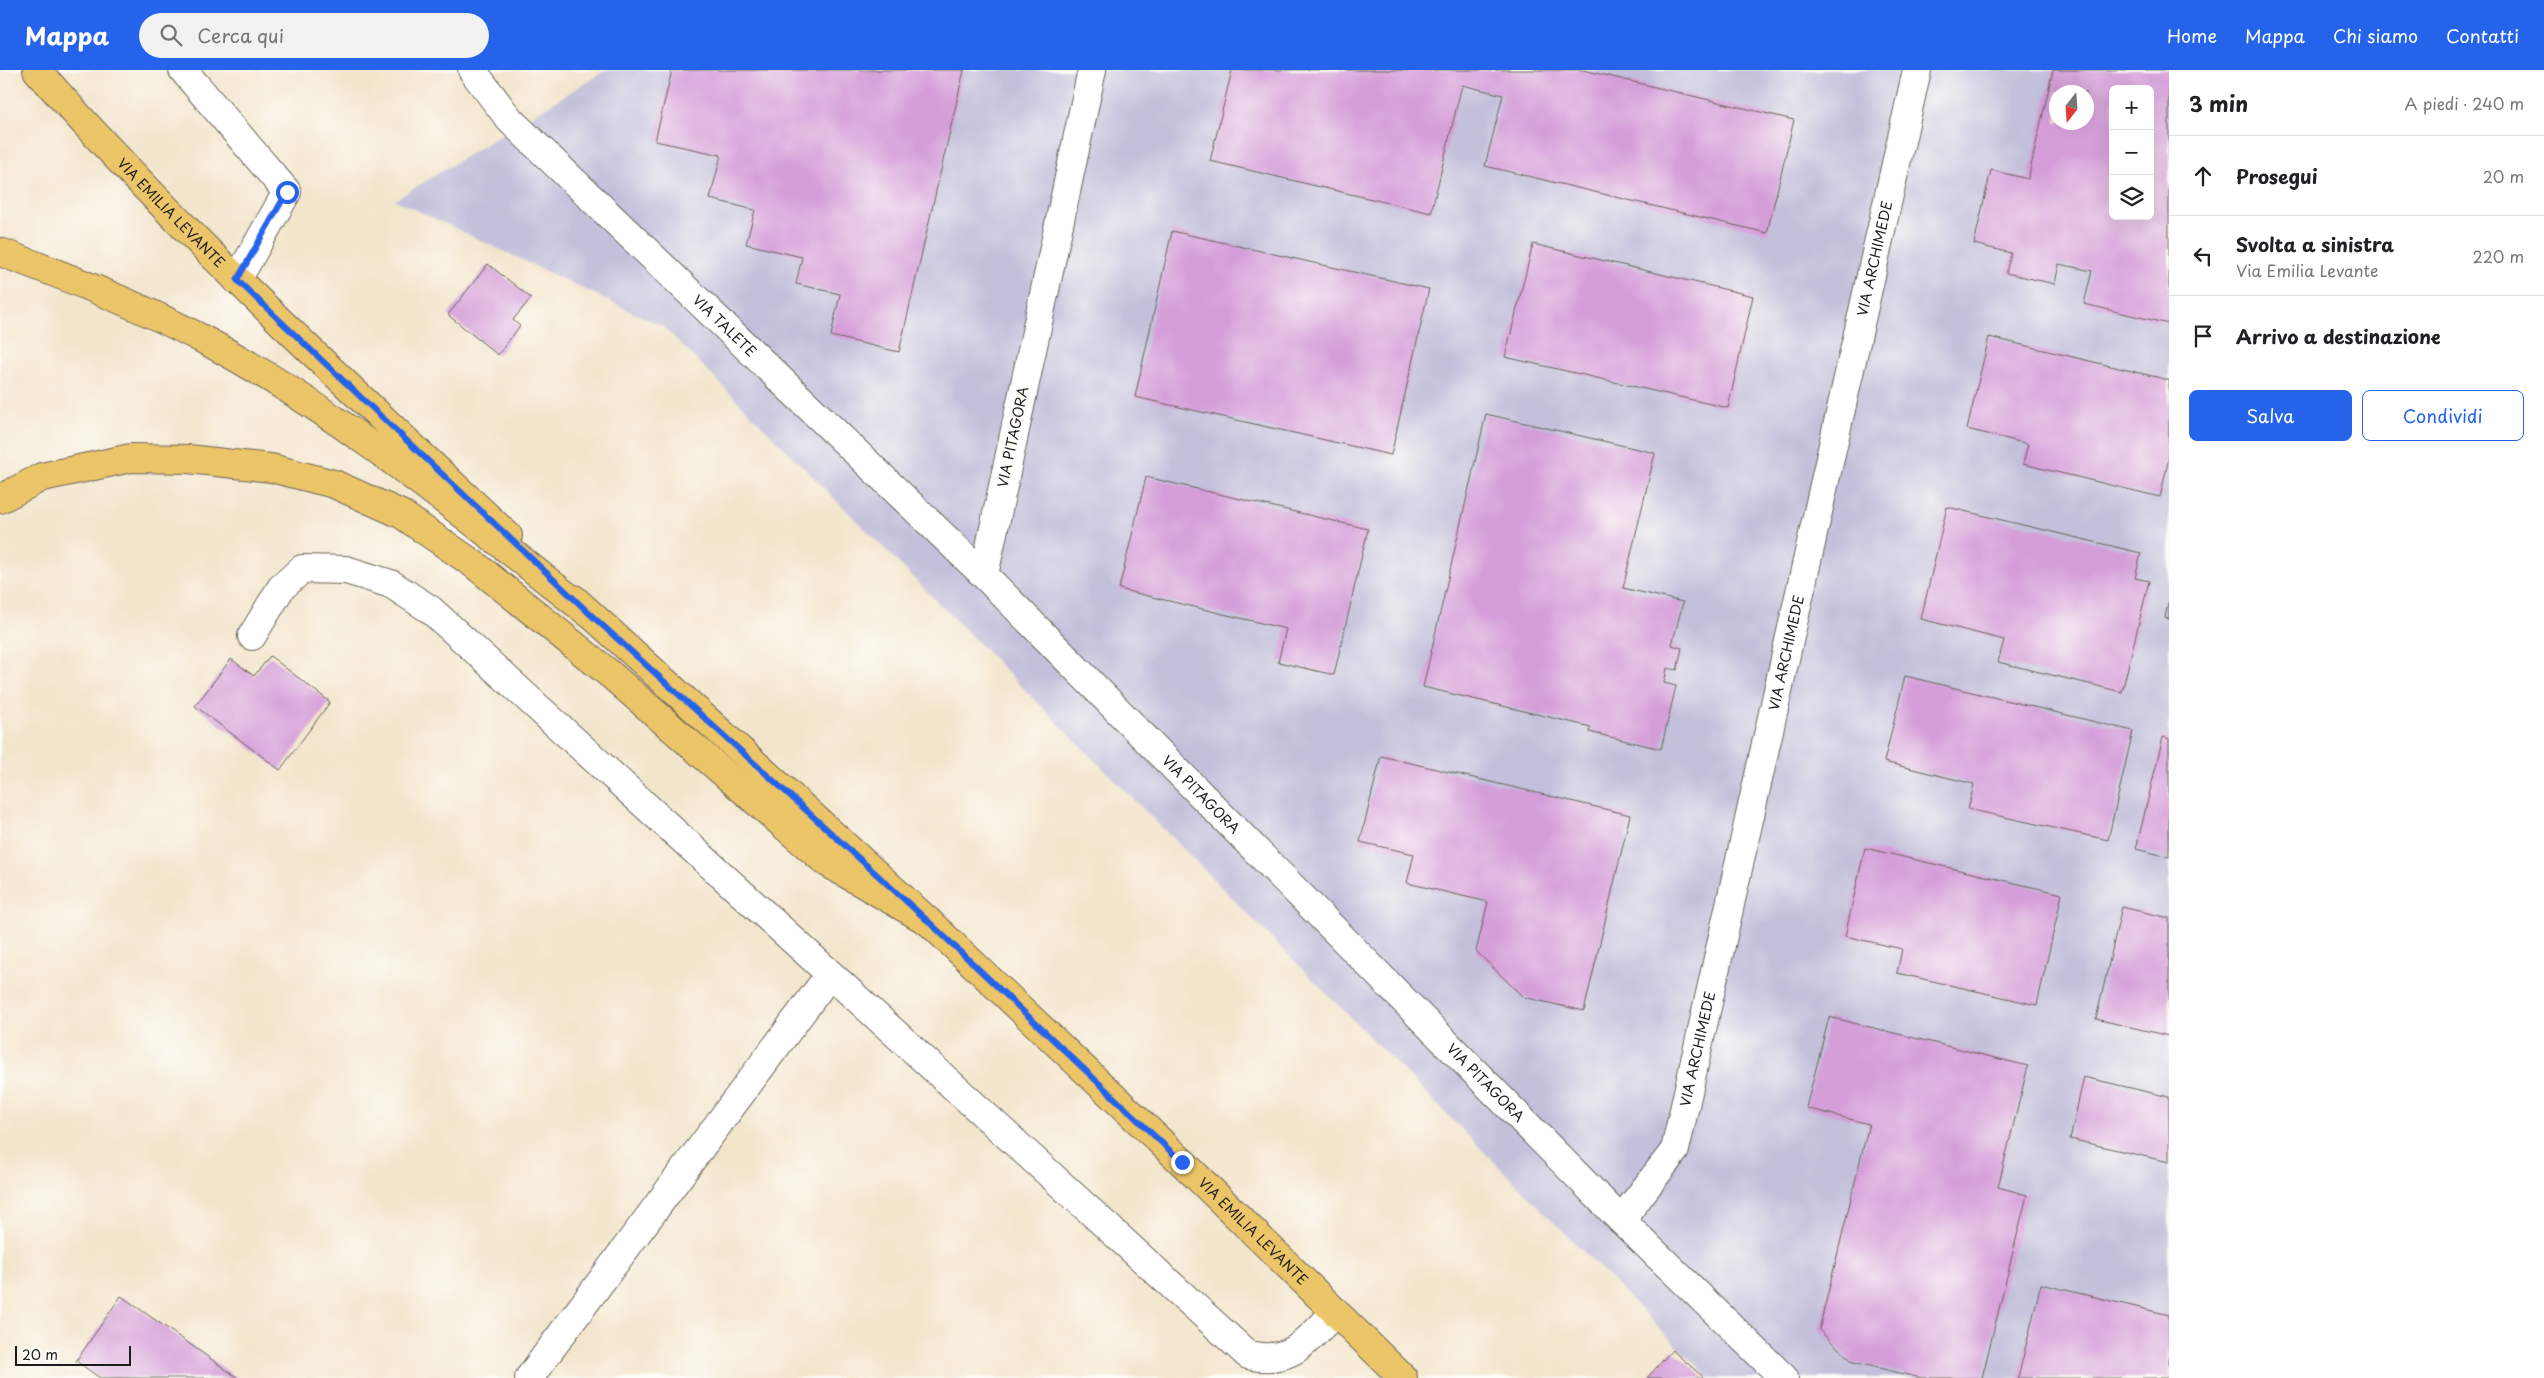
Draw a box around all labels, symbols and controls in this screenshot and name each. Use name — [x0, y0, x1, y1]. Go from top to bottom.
search box — [139, 13, 489, 58]
text: Mappa — [25, 17, 109, 53]
icon: search — [157, 21, 185, 49]
text: Cerca qui — [197, 21, 284, 49]
text: Home — [2167, 22, 2217, 49]
text: Mappa — [2245, 22, 2305, 49]
text: Chi siamo — [2333, 22, 2418, 49]
text: Contatti — [2446, 22, 2519, 49]
north arrow — [2049, 85, 2094, 130]
map controls — [2109, 85, 2154, 220]
button: + — [2109, 85, 2154, 130]
text: 3 min — [2189, 87, 2248, 119]
text: A piedi · 240 m — [2405, 91, 2524, 115]
button: − — [2109, 130, 2154, 175]
street label: VIA EMILIA LEVANTE — [113, 153, 230, 272]
icon: ahead — [2189, 162, 2217, 190]
text: Prosegui — [2236, 162, 2318, 190]
text: 20 m — [2483, 164, 2524, 188]
button: layers — [2109, 175, 2154, 220]
route start — [276, 181, 299, 204]
street label: VIA ARCHIMEDE — [1851, 199, 1897, 318]
text: Svolta a sinistra — [2236, 230, 2394, 258]
icon: left — [2189, 242, 2217, 270]
text: 220 m — [2473, 244, 2524, 268]
text: Via Emilia Levante — [2236, 258, 2379, 282]
street label: VIA TALETE — [688, 290, 761, 361]
icon: arrive — [2189, 322, 2217, 350]
text: Arrivo a destinazione — [2236, 322, 2441, 350]
street label: VIA PITAGORA — [992, 384, 1034, 489]
button: Salva — [2189, 390, 2352, 441]
button: Condividi — [2362, 390, 2524, 441]
street label: VIA ARCHIMEDE — [1763, 593, 1809, 712]
street label: VIA PITAGORA — [1158, 750, 1245, 838]
street label: VIA ARCHIMEDE — [1674, 989, 1720, 1108]
street label: VIA PITAGORA — [1442, 1038, 1530, 1127]
route end — [1171, 1151, 1194, 1174]
street label: VIA EMILIA LEVANTE — [1194, 1172, 1313, 1290]
scale bar — [15, 1343, 131, 1366]
text: 20 m — [22, 1344, 58, 1365]

